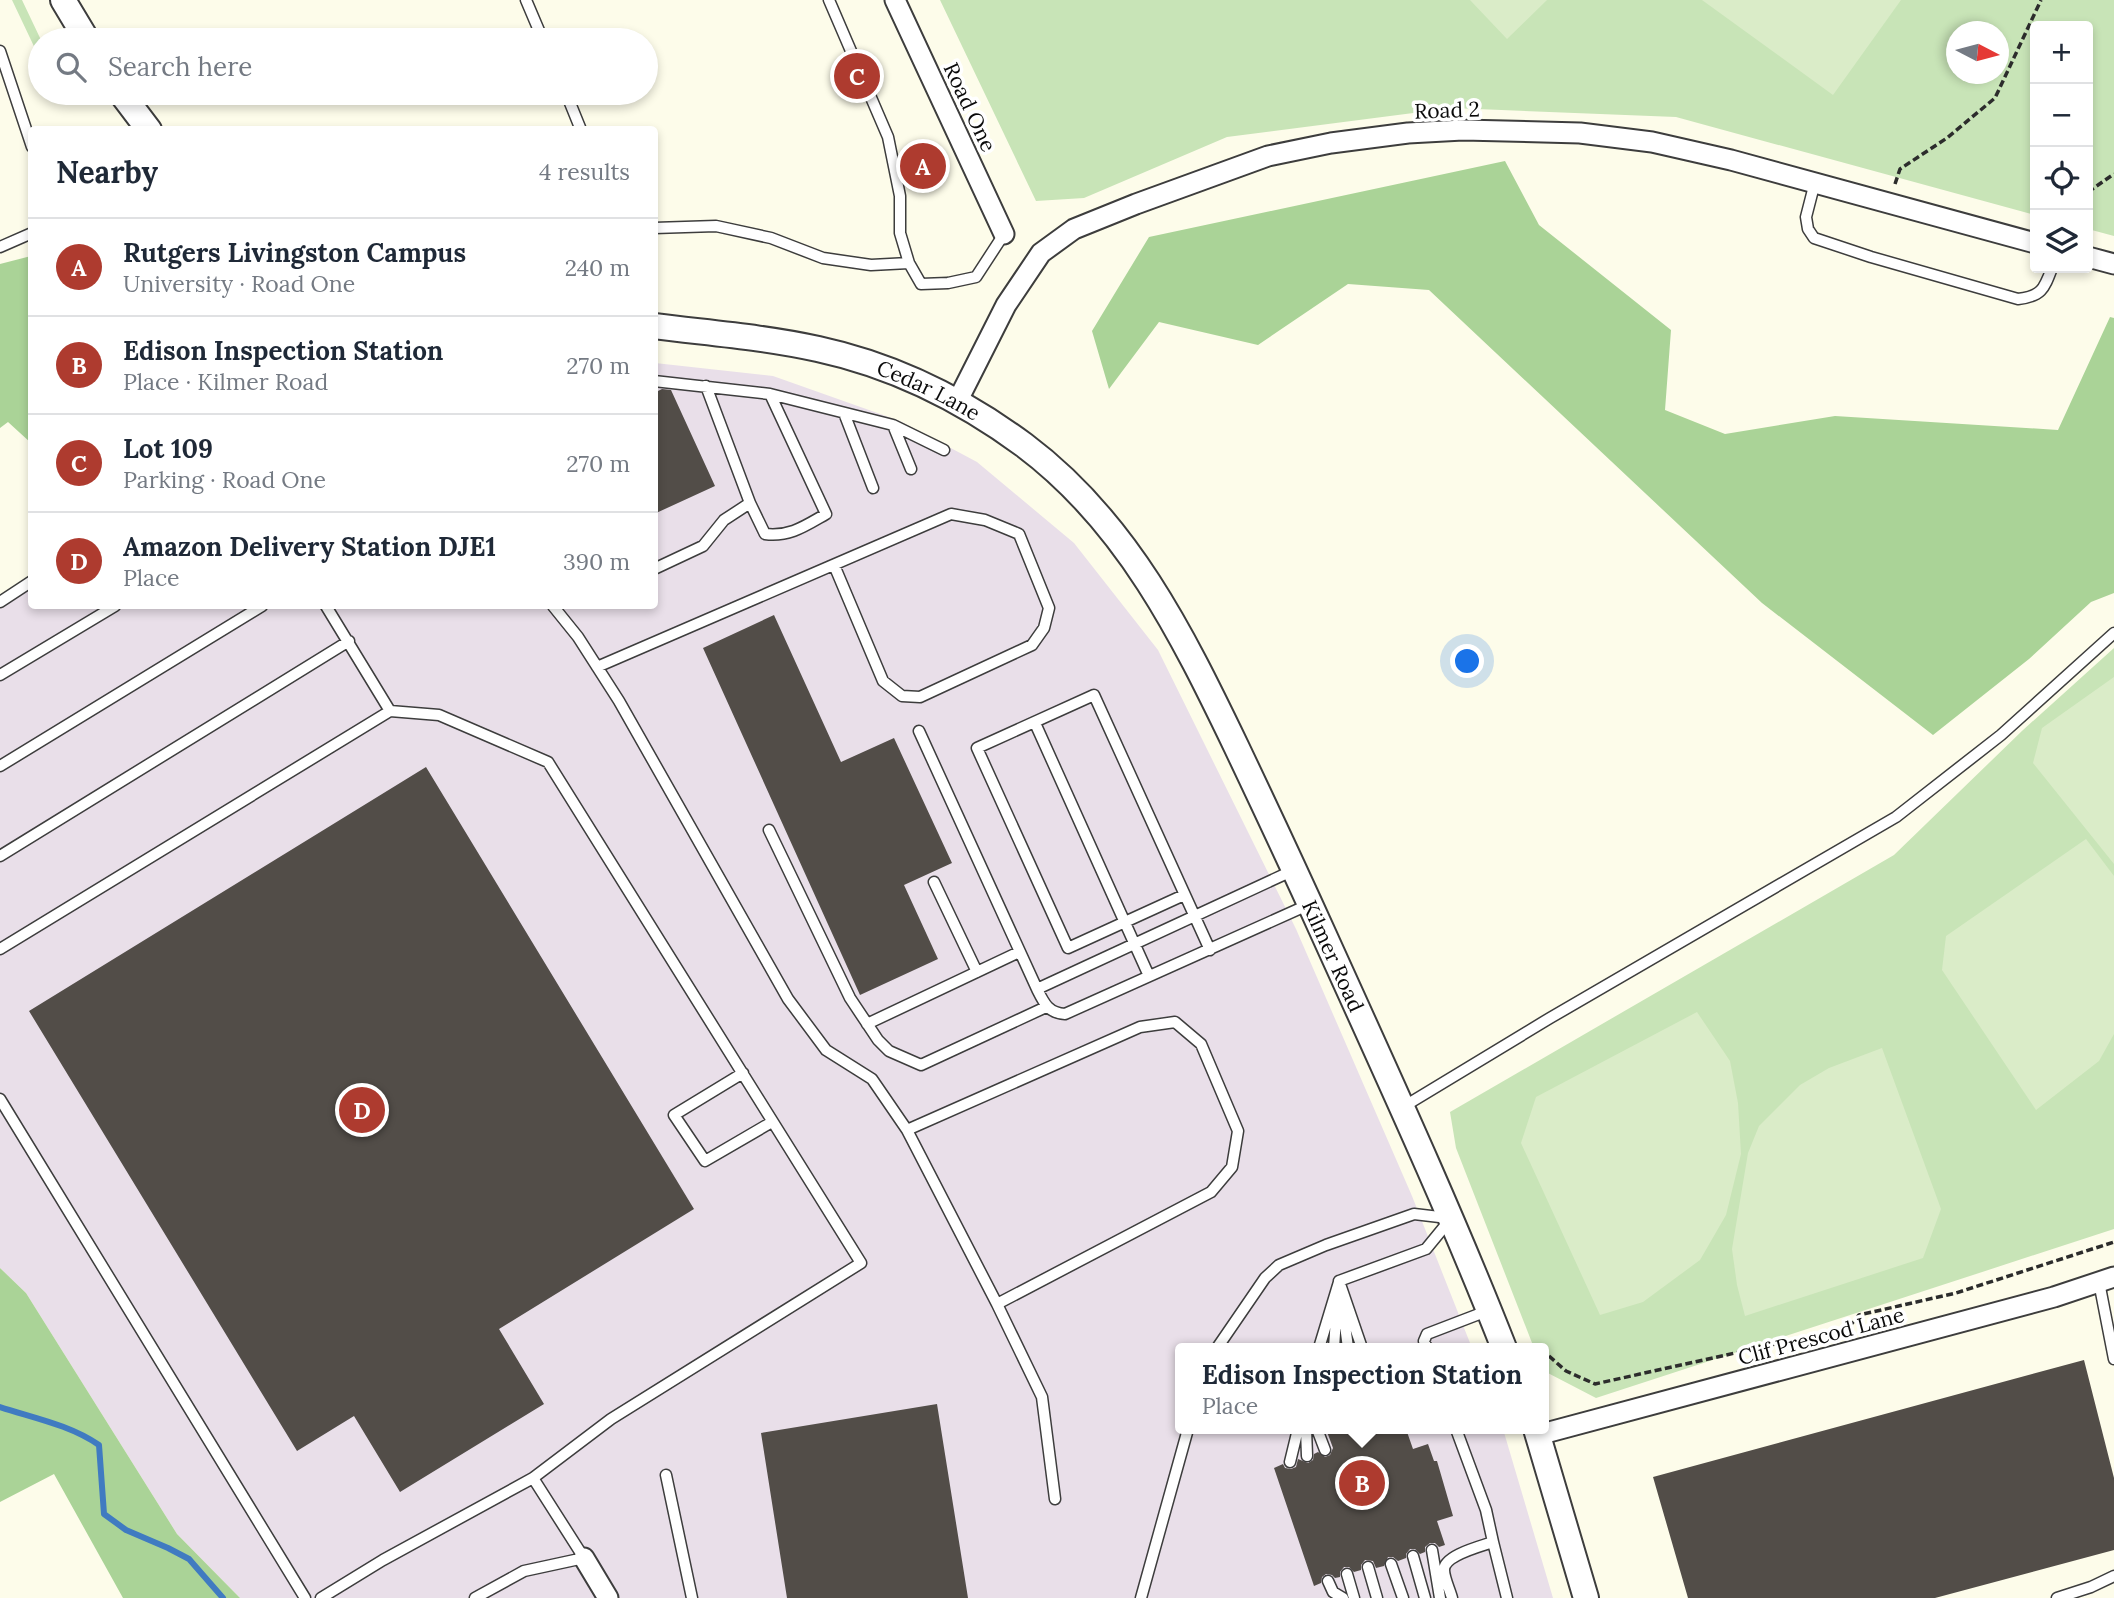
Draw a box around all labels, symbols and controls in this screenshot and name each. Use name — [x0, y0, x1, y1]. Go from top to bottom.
north arrow — [1946, 21, 2009, 84]
map controls — [2030, 21, 2093, 273]
button: + — [2030, 21, 2093, 84]
search box — [28, 28, 658, 105]
icon: search — [52, 48, 90, 86]
text: Search here — [108, 50, 252, 83]
pin: C — [834, 50, 880, 102]
street label: Road One — [938, 58, 1002, 156]
button: − — [2030, 84, 2093, 147]
street label: Road 2 — [1414, 95, 1480, 125]
pin: A — [900, 140, 946, 192]
button: locate — [2030, 147, 2093, 210]
text: Nearby — [56, 153, 158, 191]
text: 4 results — [539, 157, 630, 186]
button: layers — [2030, 210, 2093, 273]
text: Rutgers Livingston Campus — [123, 236, 466, 269]
text: A — [71, 253, 87, 282]
text: 240 m — [565, 253, 630, 282]
text: University · Road One — [123, 269, 355, 298]
text: Edison Inspection Station — [123, 334, 443, 367]
text: B — [71, 351, 87, 380]
text: 270 m — [566, 351, 630, 380]
street label: Cedar Lane — [873, 354, 985, 426]
text: Place · Kilmer Road — [123, 367, 328, 396]
text: Lot 109 — [123, 432, 213, 465]
text: C — [71, 449, 87, 478]
text: 270 m — [566, 449, 630, 478]
text: Parking · Road One — [123, 465, 326, 494]
text: Amazon Delivery Station DJE1 — [123, 530, 496, 563]
text: D — [70, 547, 88, 576]
text: 390 m — [563, 547, 630, 576]
text: Place — [123, 563, 180, 592]
your location — [1450, 644, 1484, 678]
street label: Kilmer Road — [1296, 896, 1370, 1016]
pin: D — [339, 1084, 385, 1136]
street label: Clif Prescod Lane — [1735, 1301, 1907, 1371]
popup — [1175, 1343, 1549, 1434]
text: Edison Inspection Station — [1202, 1358, 1522, 1391]
text: Place — [1202, 1391, 1258, 1420]
pin: B — [1339, 1457, 1385, 1509]

